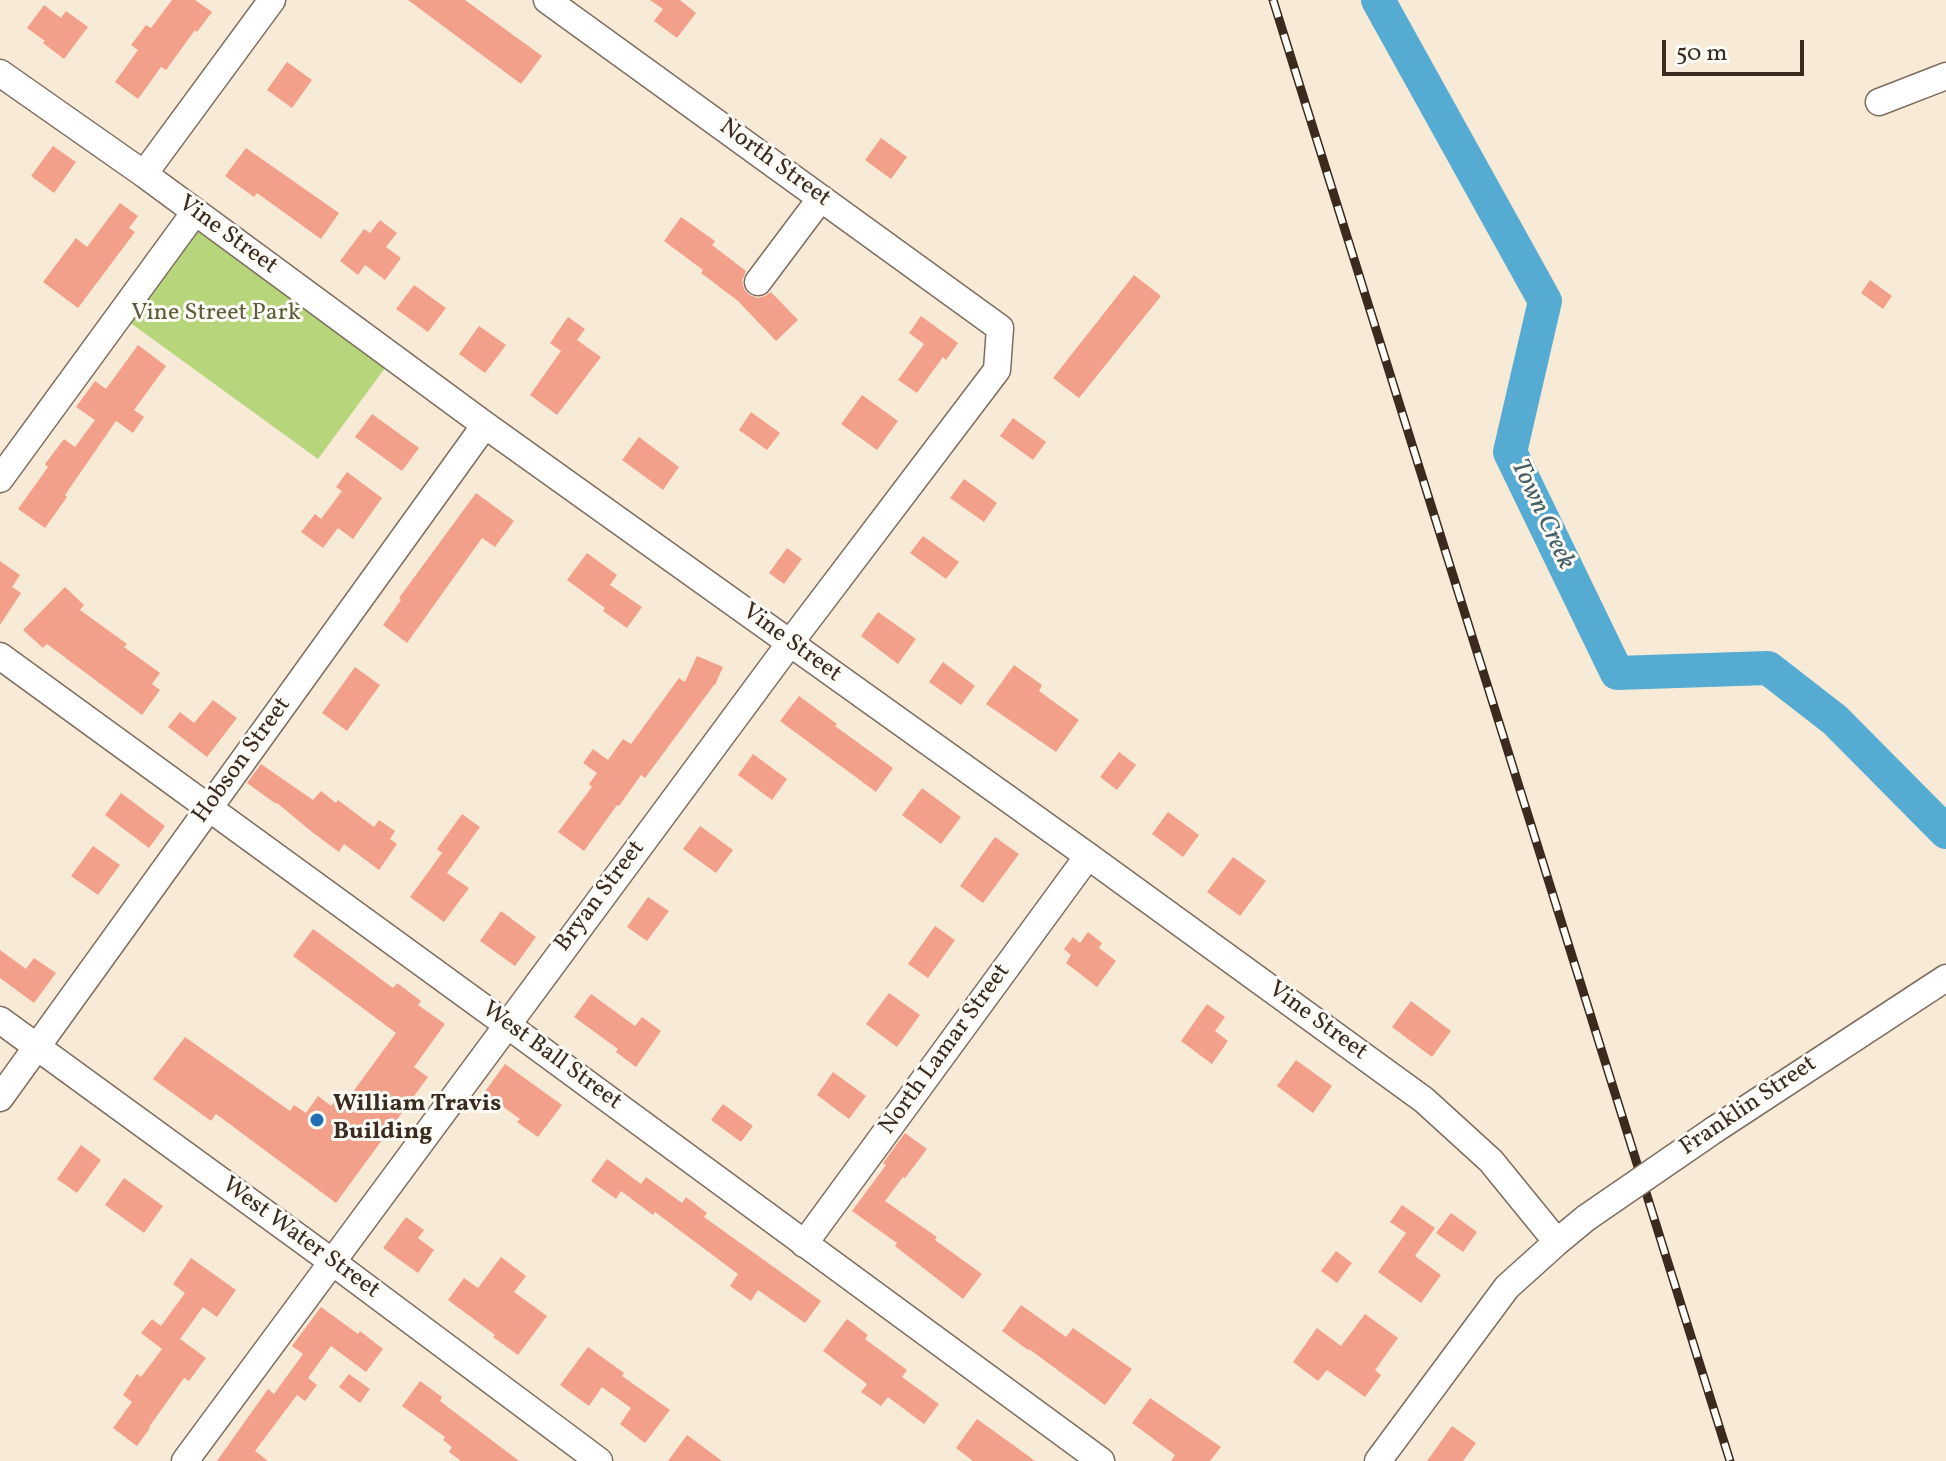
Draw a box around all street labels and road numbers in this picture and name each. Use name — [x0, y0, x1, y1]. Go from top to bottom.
street label: North Street — [713, 114, 835, 214]
street label: Vine Street — [172, 190, 282, 282]
street label: Vine Street — [736, 598, 846, 690]
street label: Hobson Street — [188, 692, 298, 830]
street label: Bryan Street — [550, 836, 652, 958]
street label: North Lamar Street — [874, 959, 1018, 1141]
street label: Vine Street — [1262, 976, 1372, 1068]
street label: West Ball Street — [475, 997, 627, 1117]
street label: Franklin Street — [1675, 1051, 1823, 1163]
street label: West Water Street — [215, 1172, 385, 1306]

